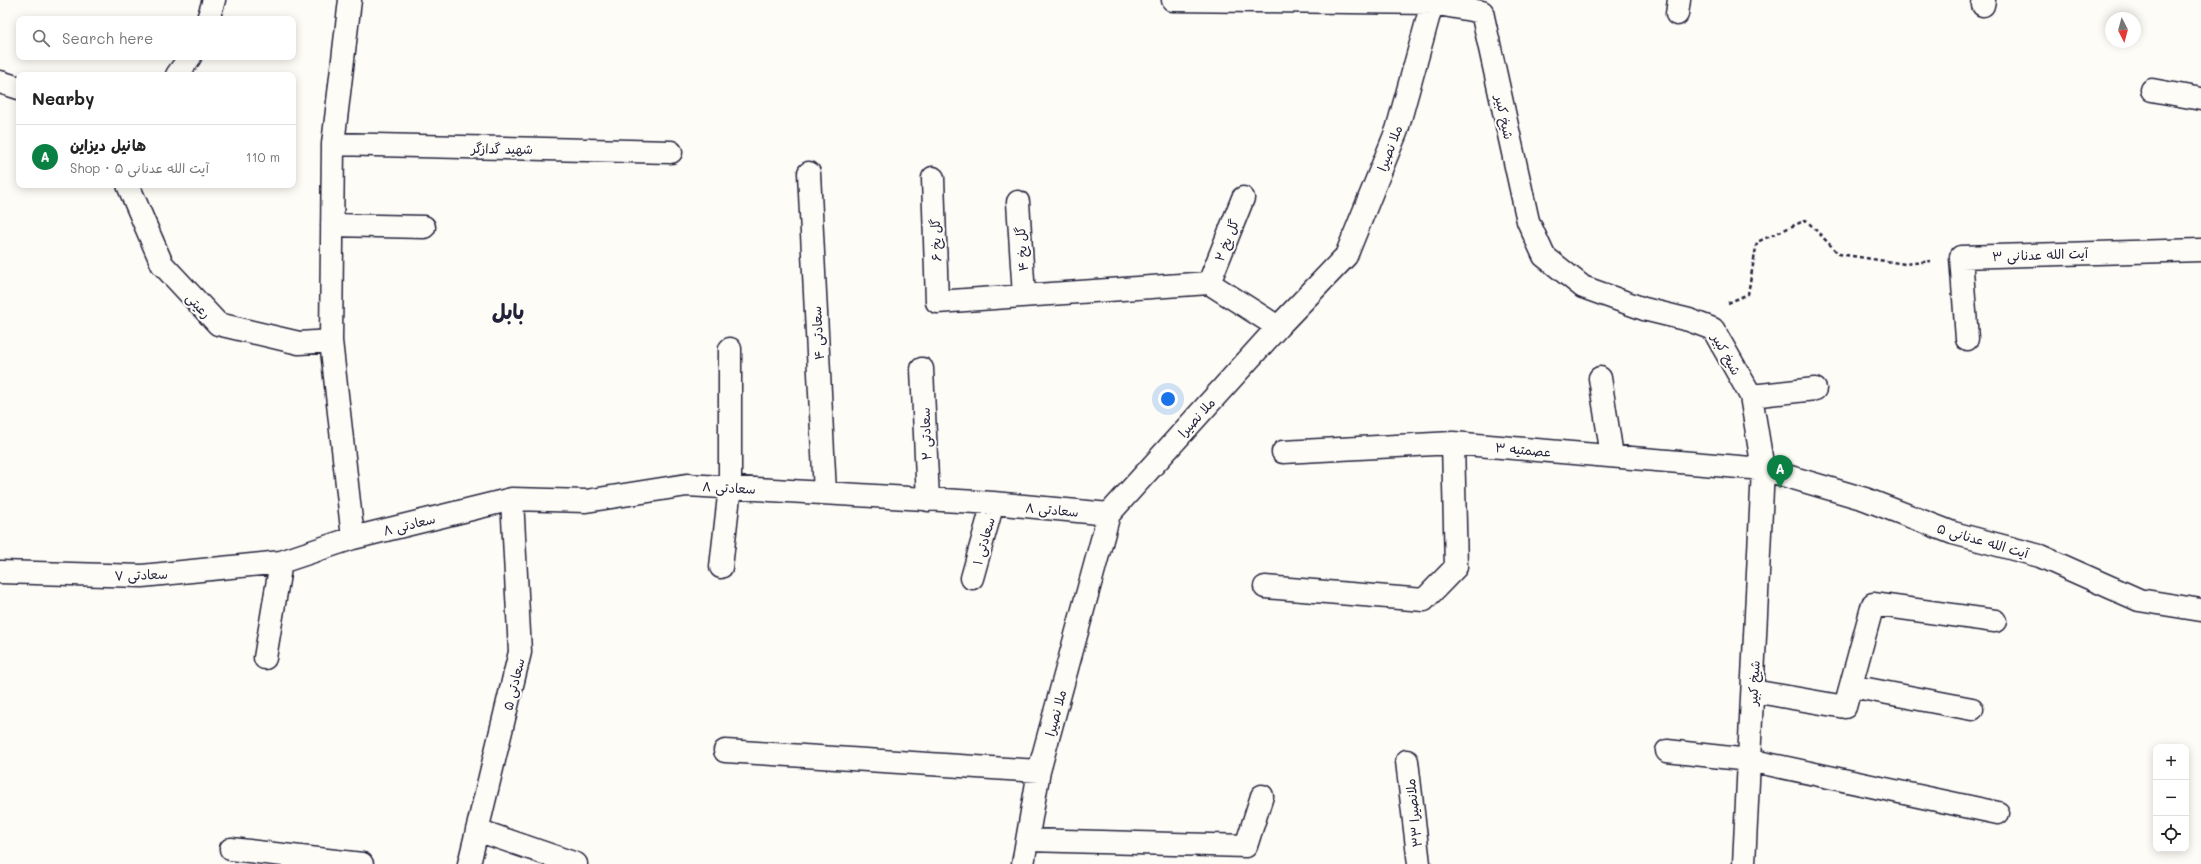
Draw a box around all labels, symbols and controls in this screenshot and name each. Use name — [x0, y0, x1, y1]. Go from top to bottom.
north arrow — [2105, 12, 2141, 48]
search box — [16, 16, 296, 60]
icon: search — [30, 27, 52, 49]
text: Search here — [62, 28, 153, 48]
text: Nearby — [32, 87, 94, 109]
street label: شیخ کبیر — [1490, 92, 1518, 141]
street label: ملا نصیرا — [1373, 123, 1406, 174]
text: هانیل دیزاین — [70, 135, 146, 155]
street label: شهید گدازگر — [470, 139, 533, 158]
text: A — [40, 148, 50, 165]
text: 110 m — [246, 148, 280, 165]
text: Shop · آیت الله عدنانی ۵ — [70, 159, 209, 176]
street label: گل یخ ۲ — [1210, 216, 1244, 264]
street label: گل یخ ۶ — [926, 218, 946, 262]
street label: گل یخ ۴ — [1011, 225, 1033, 272]
street label: آیت الله عدنانی ۳ — [1992, 244, 2089, 266]
street label: رعیتی — [181, 289, 215, 323]
district label: بابل — [492, 297, 524, 325]
street label: سعادتی ۴ — [807, 305, 829, 360]
street label: شیخ کبیر — [1706, 329, 1745, 379]
your location — [1158, 389, 1178, 409]
street label: ملا نصیرا — [1174, 394, 1219, 441]
street label: سعادتی ۲ — [916, 407, 936, 461]
street label: عصمتیه ۳ — [1494, 438, 1552, 461]
pin: A — [1767, 455, 1793, 488]
street label: سعادتی ۸ — [702, 477, 756, 499]
street label: سعادتی ۸ — [1025, 498, 1079, 522]
street label: سعادتی ۸ — [381, 509, 437, 541]
street label: سعادتی ۱ — [968, 515, 1000, 567]
street label: آیت الله عدنانی ۵ — [1935, 519, 2032, 563]
street label: سعادتی ۷ — [114, 565, 168, 585]
street label: سعادتی ۵ — [498, 656, 530, 712]
street label: شیخ کبیر — [1743, 660, 1765, 707]
street label: ملا نصیرا — [1041, 688, 1070, 738]
map controls — [2153, 744, 2189, 852]
button: + — [2153, 744, 2189, 780]
street label: ملانصیرا ۳۳ — [1401, 778, 1426, 848]
button: − — [2153, 780, 2189, 816]
button: locate — [2153, 816, 2189, 852]

